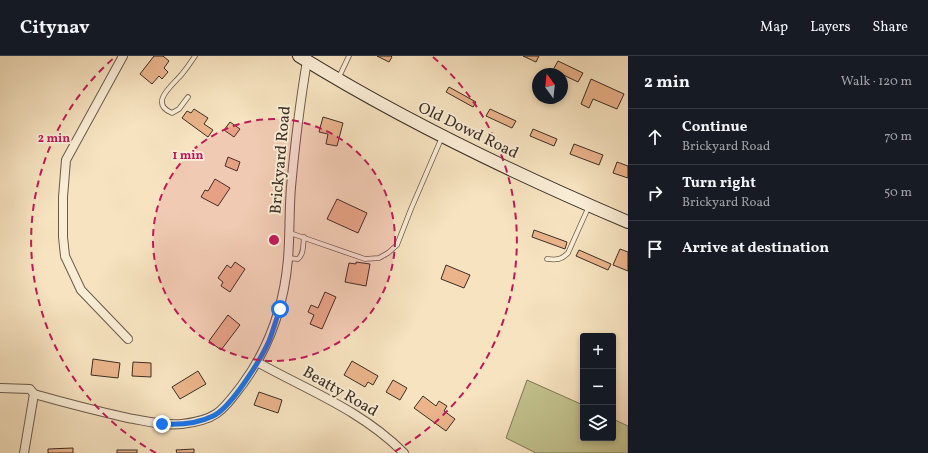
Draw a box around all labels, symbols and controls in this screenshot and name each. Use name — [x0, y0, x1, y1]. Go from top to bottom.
text: Citynav — [20, 15, 90, 41]
text: Map — [760, 18, 788, 37]
text: Layers — [810, 18, 850, 37]
text: Share — [872, 18, 908, 37]
north arrow — [532, 68, 568, 104]
text: 2 min — [644, 71, 690, 94]
text: Walk · 120 m — [841, 73, 912, 91]
street label: Old Dowd Road — [414, 97, 522, 165]
street label: Brickyard Road — [265, 105, 297, 215]
text: Continue — [682, 117, 747, 138]
icon: ahead — [644, 126, 666, 148]
text: 70 m — [884, 128, 912, 146]
text: 2 min — [38, 131, 70, 147]
text: Brickyard Road — [682, 138, 770, 156]
text: 1 min — [173, 148, 204, 164]
text: Turn right — [682, 173, 756, 194]
icon: right — [644, 182, 666, 204]
text: 50 m — [884, 184, 912, 202]
text: Brickyard Road — [682, 194, 770, 212]
centre of rings — [267, 233, 281, 247]
icon: arrive — [644, 238, 666, 260]
text: Arrive at destination — [682, 238, 829, 259]
route start — [271, 300, 289, 318]
map controls — [580, 333, 616, 441]
button: + — [580, 333, 616, 369]
street label: Beatty Road — [298, 362, 382, 422]
button: − — [580, 369, 616, 405]
button: layers — [580, 405, 616, 441]
route end — [153, 415, 171, 433]

